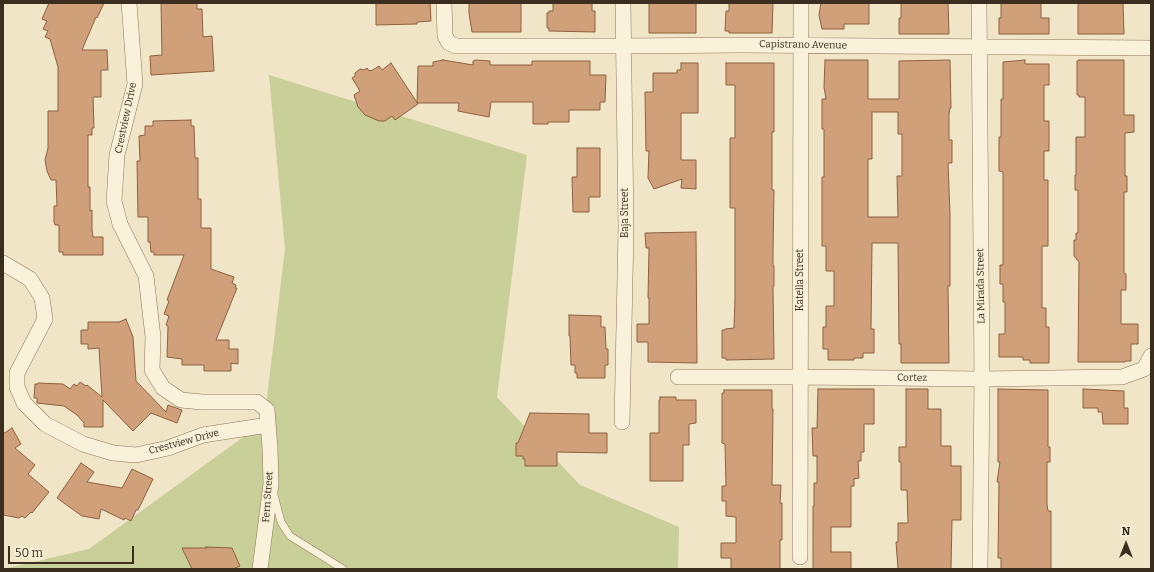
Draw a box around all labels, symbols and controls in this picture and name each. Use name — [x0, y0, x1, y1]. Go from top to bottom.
street label: Capistrano Avenue — [759, 38, 847, 52]
street label: Crestview Drive — [113, 81, 139, 155]
street label: Baja Street — [619, 188, 631, 238]
street label: La Mirada Street — [974, 248, 988, 324]
street label: Katella Street — [794, 249, 806, 311]
street label: Cortez — [897, 372, 927, 384]
street label: Crestview Drive — [148, 427, 220, 457]
street label: Fern Street — [260, 471, 276, 523]
north arrow — [1106, 524, 1146, 564]
text: N — [1122, 525, 1130, 538]
scale bar — [10, 538, 136, 564]
text: 50 m — [15, 546, 43, 560]

